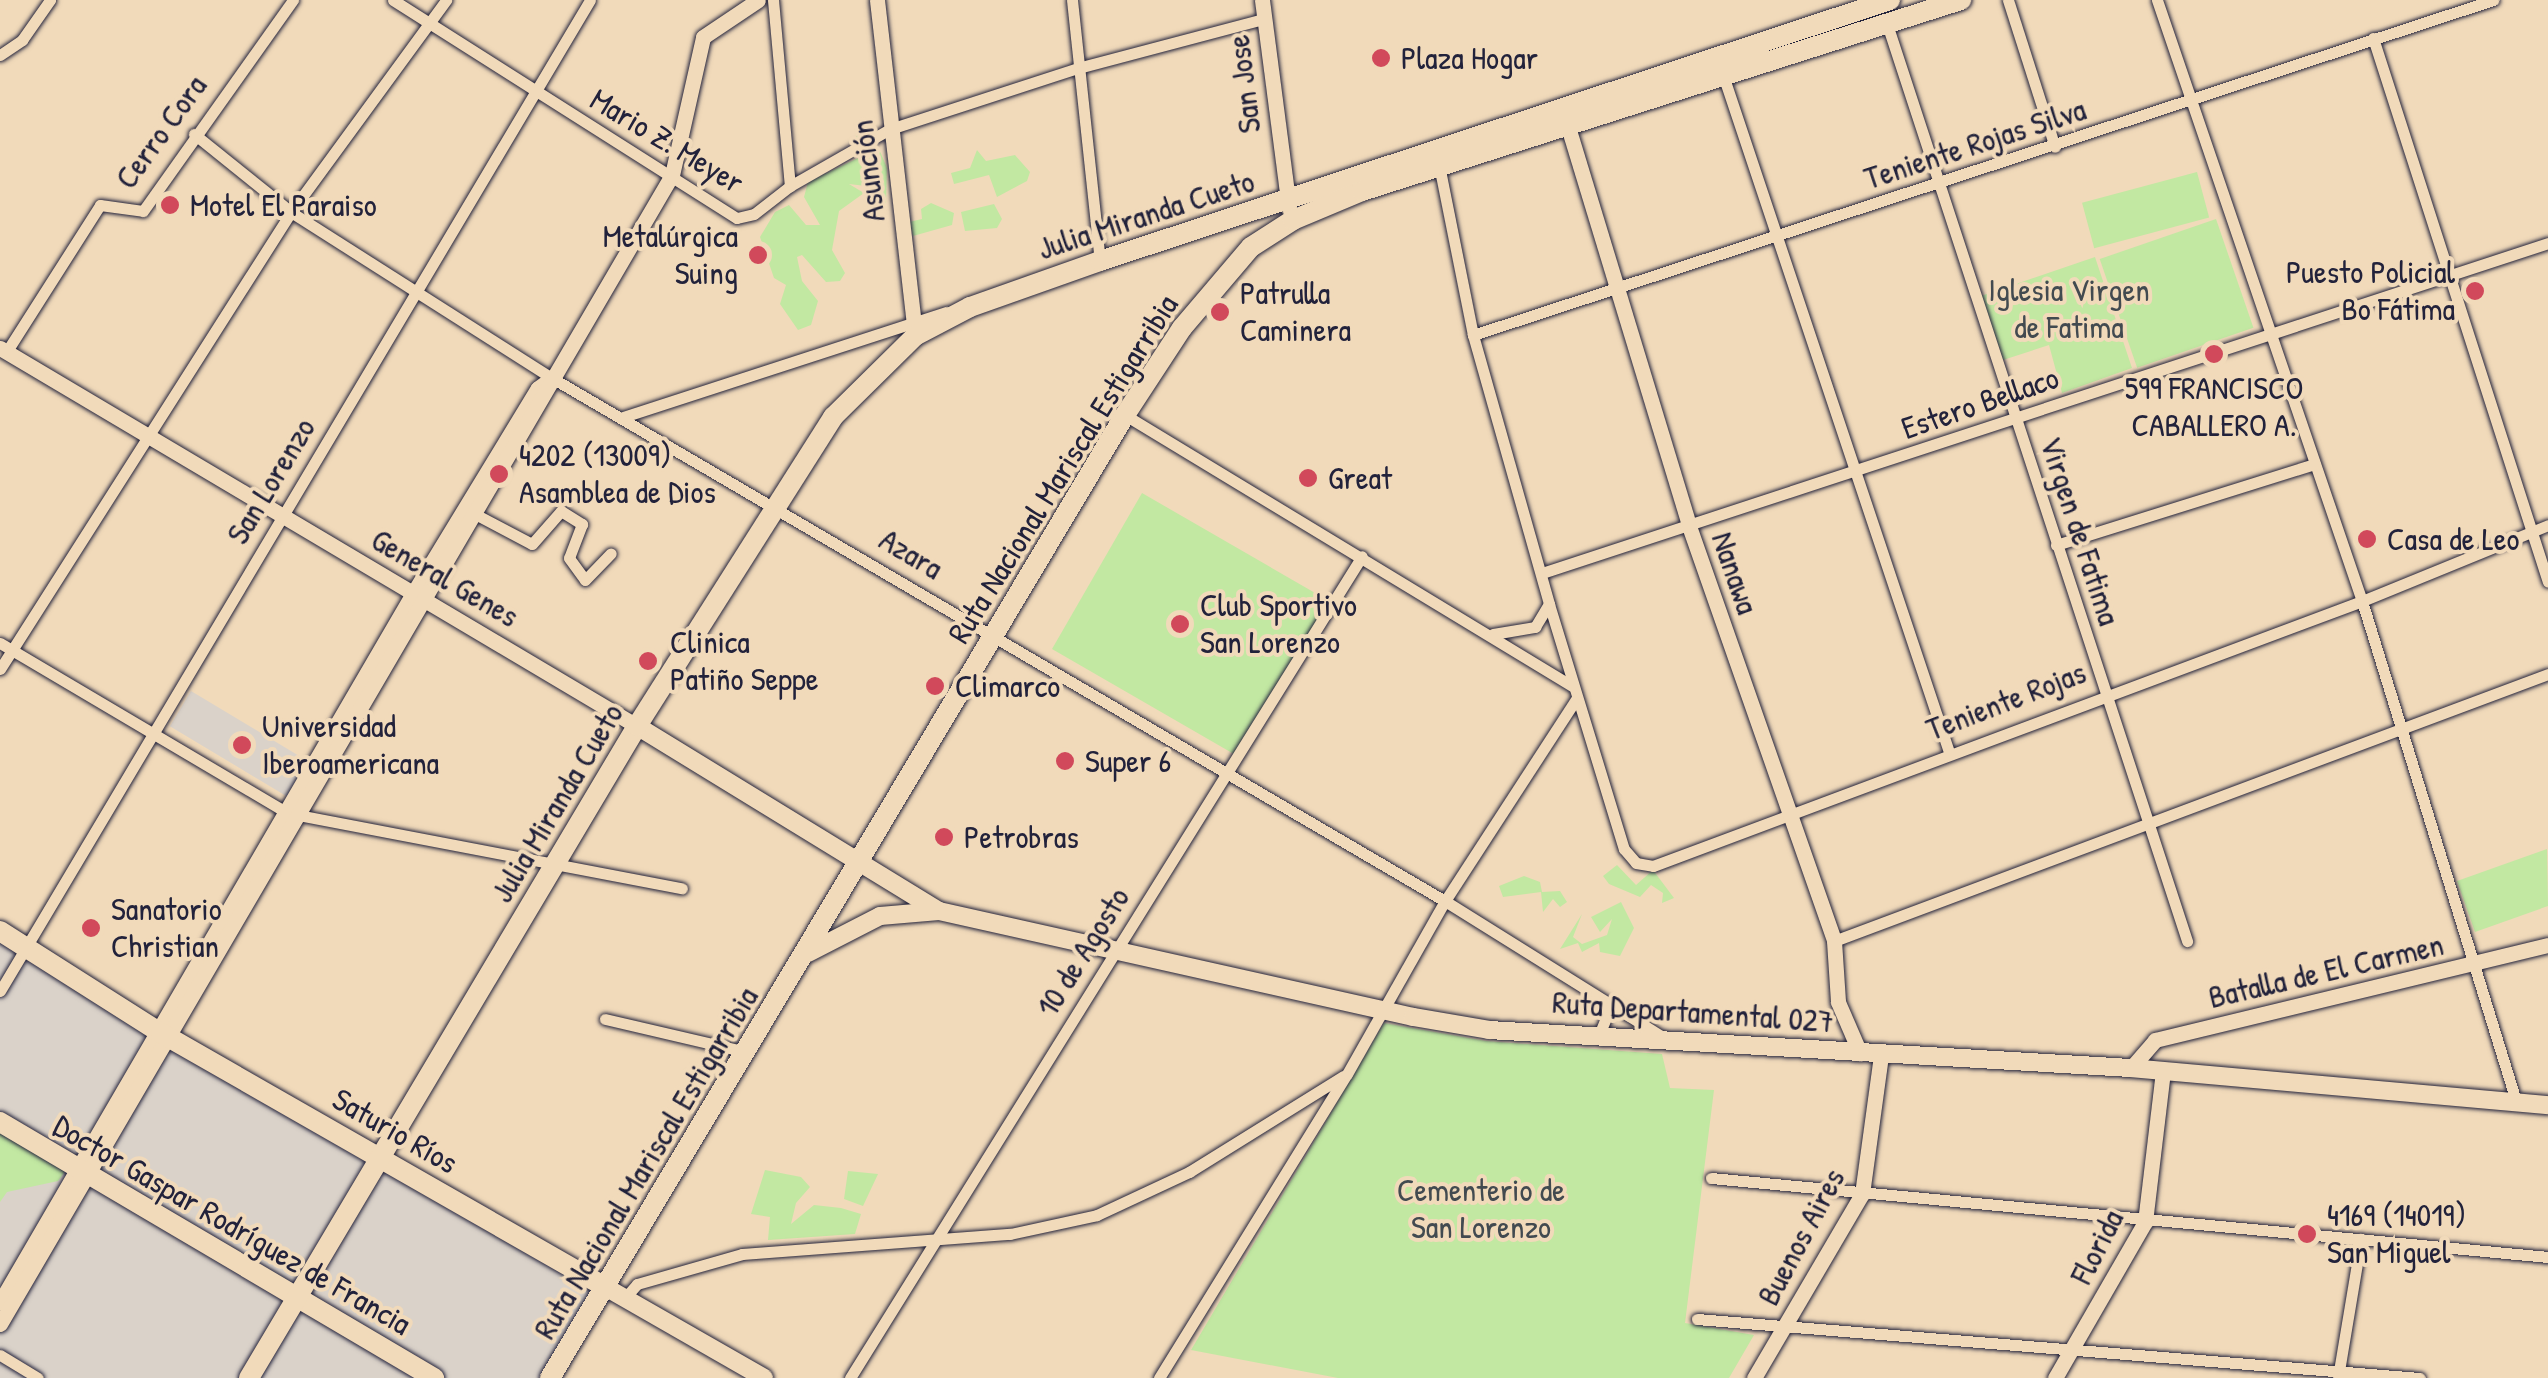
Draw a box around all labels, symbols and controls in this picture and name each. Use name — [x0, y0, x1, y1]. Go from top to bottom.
street label: San Jose — [1219, 33, 1269, 135]
place label: Plaza Hogar — [1401, 39, 1538, 77]
marker: Plaza Hogar — [1370, 47, 1392, 69]
street label: Cerro Cora — [107, 68, 215, 196]
street label: Mario Z. Meyer — [583, 80, 751, 202]
street label: Teniente Rojas Silva — [1859, 90, 2091, 198]
street label: Asunción — [843, 118, 893, 224]
street label: Julia Miranda Cueto — [1033, 162, 1259, 268]
place label: Motel El Paraiso — [190, 186, 377, 224]
marker: Motel El Paraiso — [159, 194, 181, 216]
place label: Metalúrgica Suing — [603, 218, 738, 293]
marker: Metalúrgica Suing — [747, 244, 769, 266]
place label: Puesto Policial Bo Fátima — [2286, 254, 2455, 329]
park label: Iglesia Virgen de Fatima — [1988, 272, 2150, 347]
place label: Patrulla Caminera — [1240, 275, 1351, 350]
marker: Puesto Policial Bo Fátima — [2464, 280, 2486, 302]
street label: Ruta Nacional Mariscal Estigarribia — [940, 288, 1186, 650]
marker: Patrulla Caminera — [1209, 301, 1231, 323]
marker: 599 FRANCISCO CABALLERO A. — [2203, 343, 2225, 365]
street label: Estero Bellaco — [1897, 358, 2063, 448]
place label: 599 FRANCISCO CABALLERO A. — [2125, 370, 2303, 445]
street label: San Lorenzo — [218, 411, 324, 551]
street label: Virgen de Fatima — [2031, 432, 2129, 630]
place label: 4202 (13009) Asamblea de Dios — [519, 437, 716, 512]
place label: Great — [1328, 459, 1392, 497]
marker: 4202 (13009) Asamblea de Dios — [488, 463, 510, 485]
marker: Great — [1297, 467, 1319, 489]
street label: General Genes — [365, 520, 525, 636]
street label: Azara — [873, 520, 949, 588]
place label: Casa de Leo — [2387, 520, 2519, 558]
street label: Nanawa — [1703, 527, 1767, 619]
marker: Casa de Leo — [2356, 528, 2378, 550]
place label: Club Sportivo San Lorenzo — [1200, 587, 1357, 662]
marker: Club Sportivo San Lorenzo — [1169, 613, 1191, 635]
place label: Clinica Patiño Seppe — [670, 624, 818, 699]
marker: Clinica Patiño Seppe — [635, 648, 661, 674]
street label: Teniente Rojas — [1921, 653, 2091, 749]
place label: Climarco — [955, 667, 1060, 705]
marker: Climarco — [924, 675, 946, 697]
street label: Julia Miranda Cueto — [483, 697, 631, 909]
place label: Universidad Iberoamericana — [262, 708, 439, 783]
marker: Universidad Iberoamericana — [231, 734, 253, 756]
place label: Super 6 — [1085, 742, 1171, 780]
marker: Super 6 — [1054, 750, 1076, 772]
place label: Petrobras — [964, 818, 1079, 856]
marker: Petrobras — [933, 826, 955, 848]
street label: 10 de Agosto — [1028, 880, 1138, 1024]
place label: Sanatorio Christian — [111, 891, 222, 966]
marker: Sanatorio Christian — [80, 917, 102, 939]
street label: Batalla de El Carmen — [2205, 925, 2447, 1017]
street label: Ruta Nacional Mariscal Estigarribia — [526, 980, 766, 1346]
street label: Ruta Departamental 027 — [1551, 983, 1835, 1041]
street label: Saturio Ríos — [326, 1080, 464, 1182]
street label: Doctor Gaspar Rodríguez de Francia — [46, 1107, 418, 1343]
street label: Buenos Aires — [1749, 1162, 1853, 1312]
park label: Cementerio de San Lorenzo — [1397, 1172, 1565, 1247]
place label: 4169 (14019) San Miguel — [2327, 1197, 2466, 1272]
street label: Florida — [2062, 1204, 2132, 1290]
marker: 4169 (14019) San Miguel — [2296, 1223, 2318, 1245]

